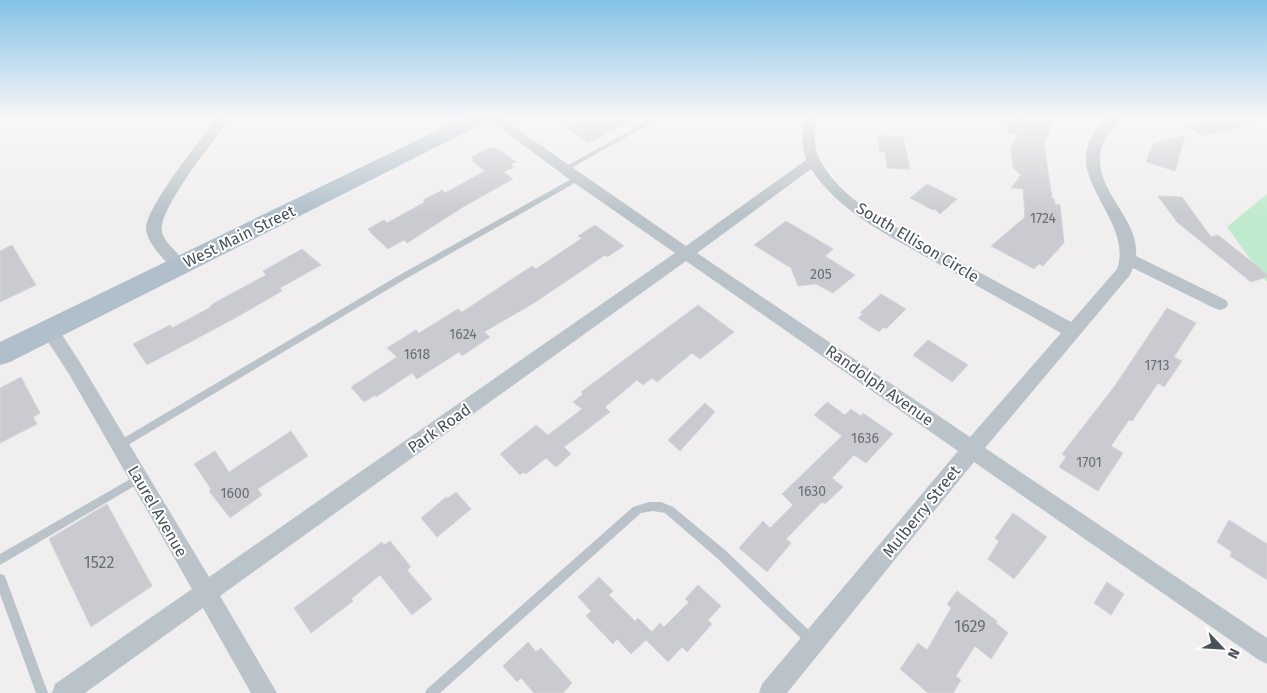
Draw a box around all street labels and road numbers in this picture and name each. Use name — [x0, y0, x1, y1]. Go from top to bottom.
street label: South Ellison Circle — [853, 198, 983, 287]
street label: West Main Street — [180, 201, 298, 272]
street label: Randolph Avenue — [822, 341, 937, 430]
street label: Park Road — [404, 400, 474, 457]
street label: Mulberry Street — [879, 461, 964, 561]
street label: Laurel Avenue — [124, 462, 191, 560]

